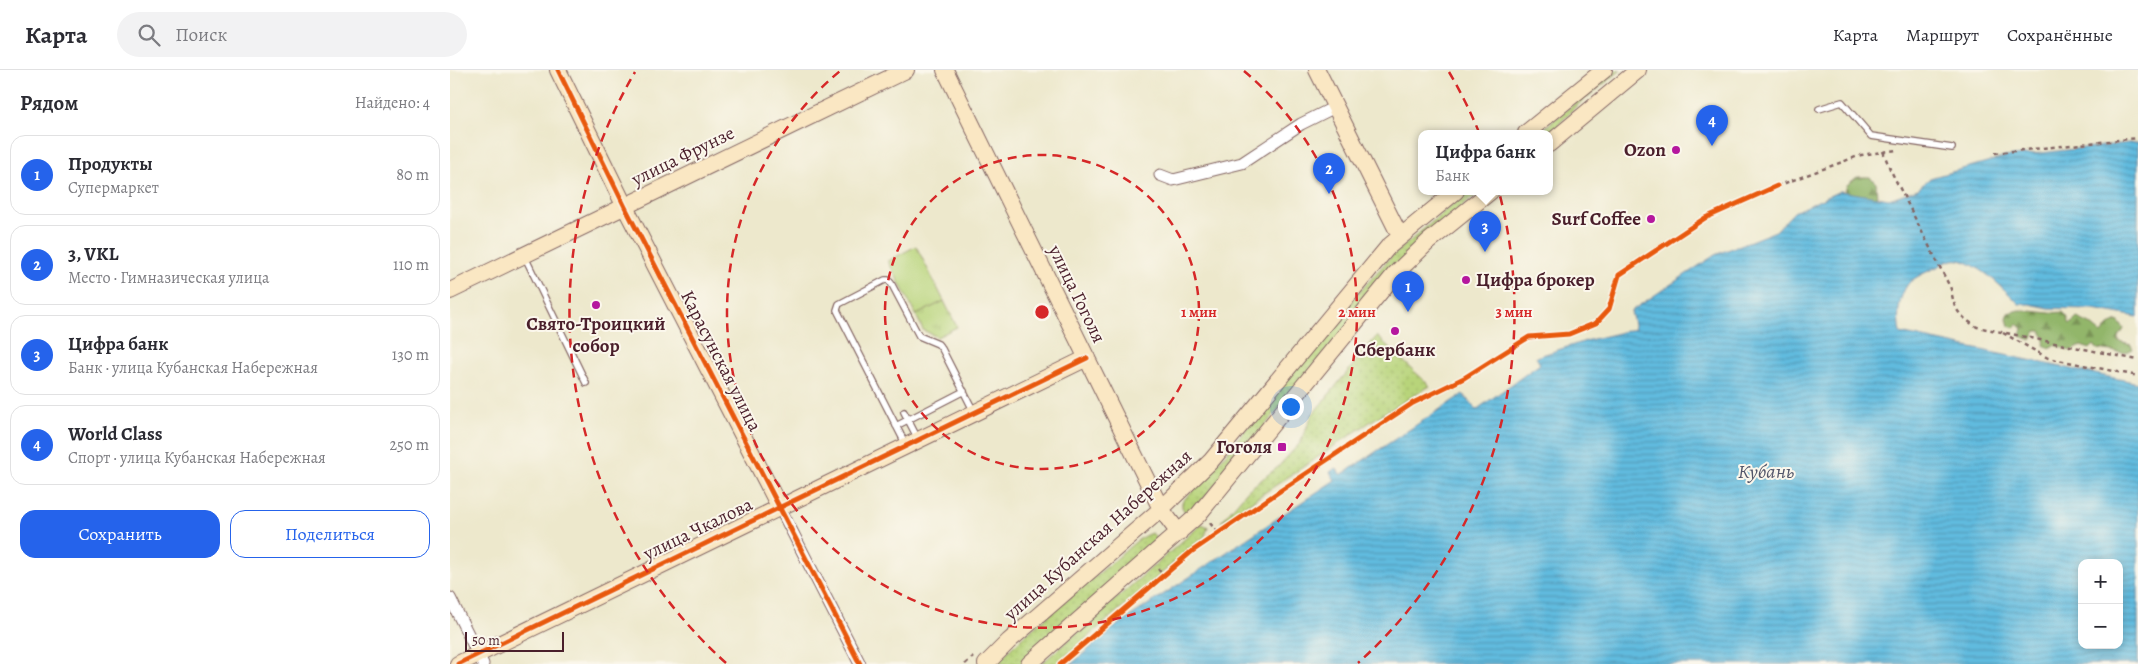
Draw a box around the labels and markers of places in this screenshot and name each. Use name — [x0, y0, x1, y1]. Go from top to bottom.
pin: 4 — [1696, 105, 1728, 146]
place label: Ozon — [1624, 137, 1666, 163]
marker: Ozon — [1670, 144, 1682, 156]
pin: 2 — [1313, 153, 1345, 194]
place label: Surf Coffee — [1552, 206, 1641, 232]
pin: 3 — [1469, 211, 1501, 252]
marker: Surf Coffee — [1645, 213, 1657, 225]
place label: Цифра брокер — [1476, 267, 1595, 293]
pin: 1 — [1392, 271, 1424, 312]
marker: Цифра брокер — [1460, 274, 1472, 286]
marker: Свято-Троицкий собор — [590, 299, 602, 311]
centre of rings — [1033, 303, 1051, 321]
place label: Свято-Троицкий собор — [526, 311, 666, 359]
marker: Сбербанк — [1389, 325, 1401, 337]
place label: Сбербанк — [1355, 337, 1435, 363]
place label: Гоголя — [1216, 434, 1272, 460]
marker: Гоголя — [1276, 441, 1288, 453]

